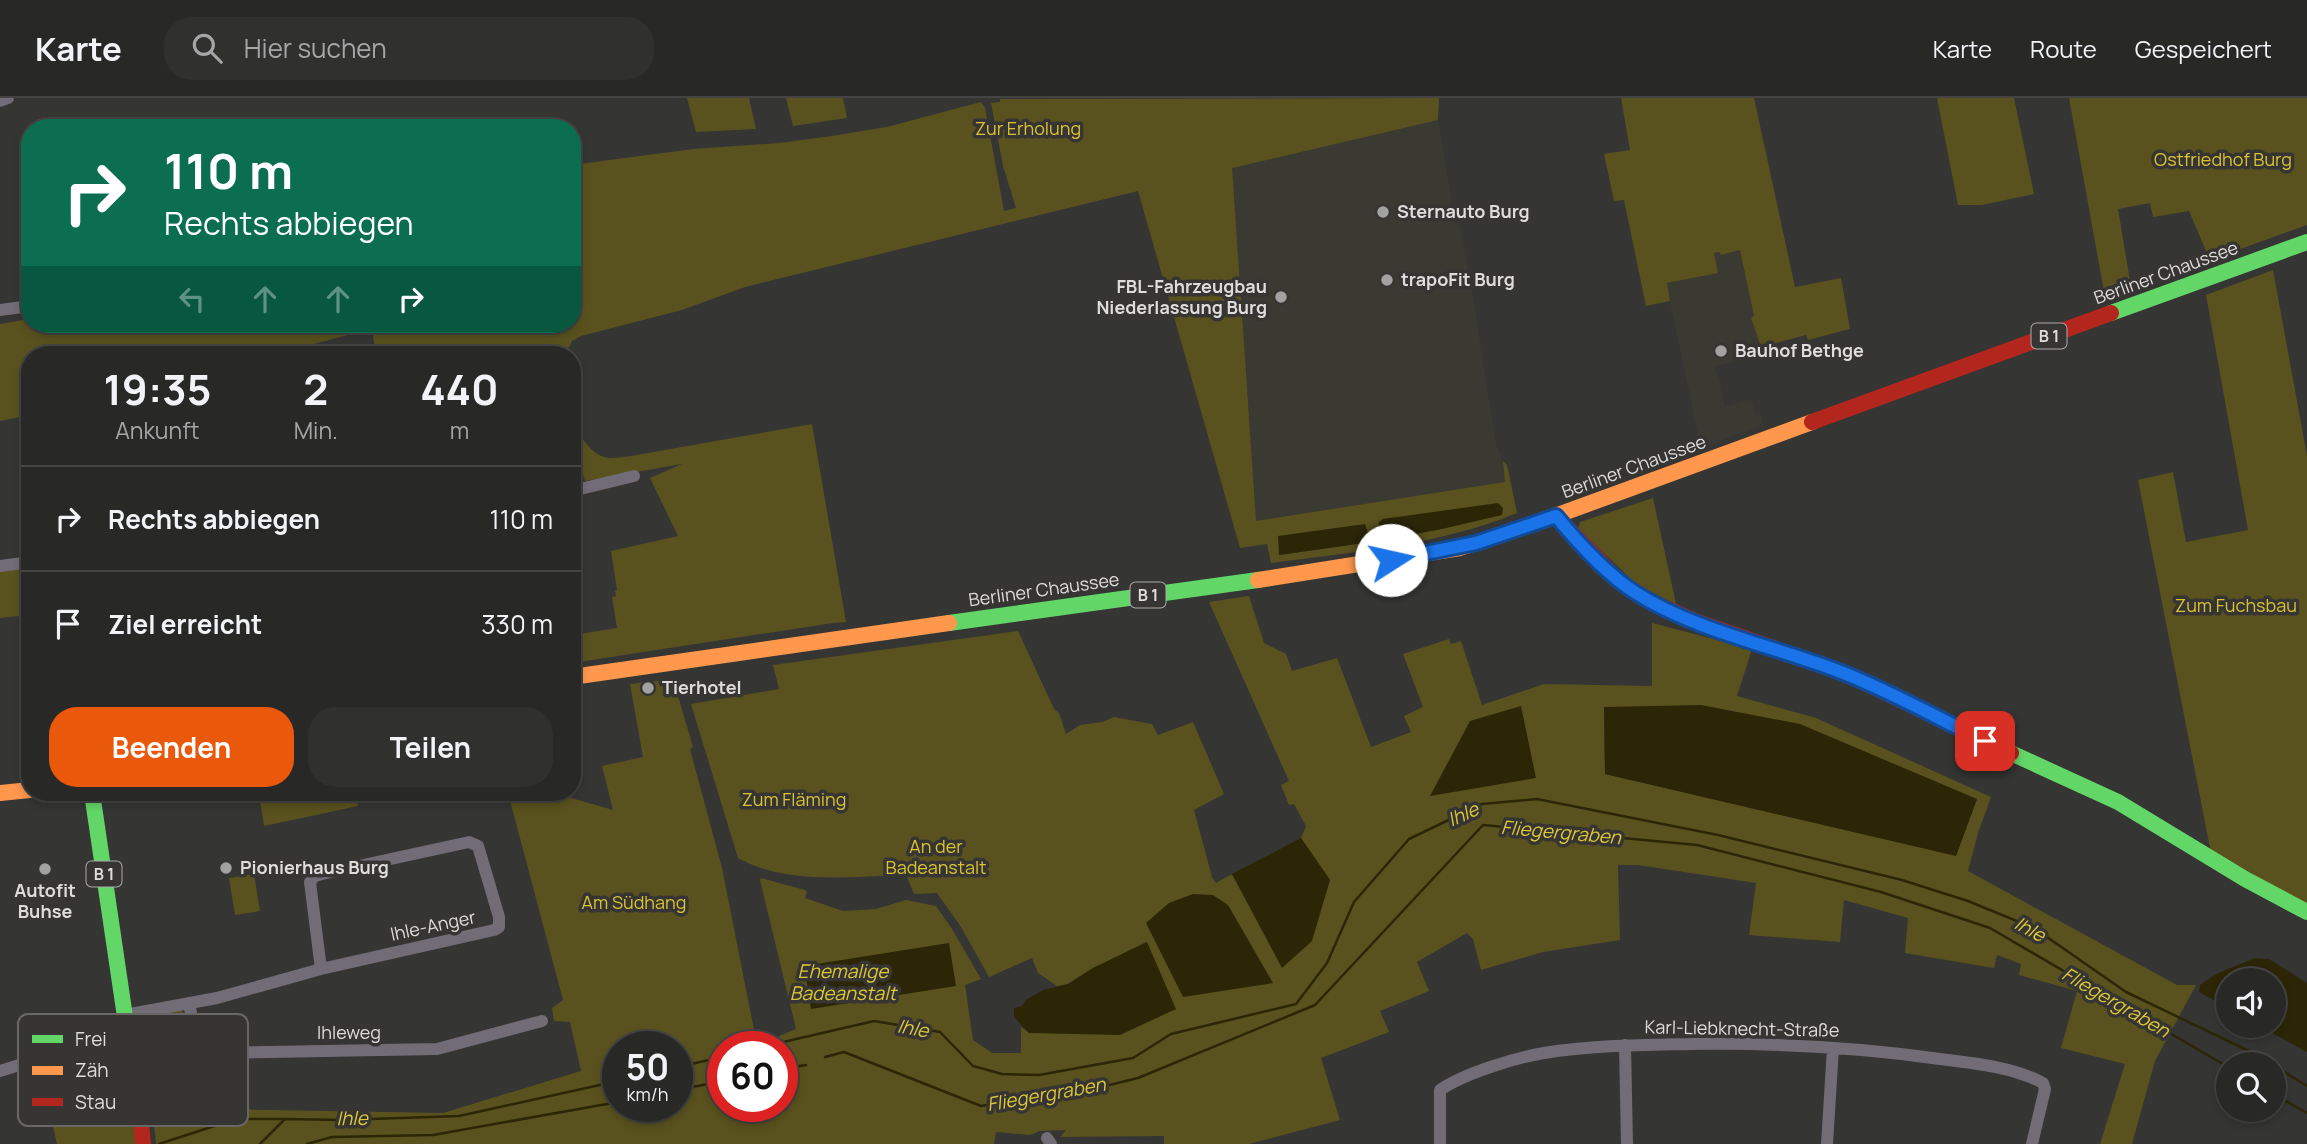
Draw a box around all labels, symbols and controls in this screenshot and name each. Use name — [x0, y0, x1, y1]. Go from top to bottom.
search box — [164, 17, 654, 80]
text: Karte — [35, 26, 122, 71]
icon: search — [188, 29, 226, 67]
text: Hier suchen — [244, 30, 387, 66]
text: Karte — [1933, 32, 1992, 65]
text: Route — [2030, 32, 2097, 65]
text: Gespeichert — [2135, 32, 2272, 65]
park label: Zur Erholung — [975, 116, 1081, 140]
text: 110 m — [164, 137, 293, 204]
icon: right — [49, 147, 140, 238]
park label: Ostfriedhof Burg — [2154, 147, 2292, 171]
place label: Sternauto Burg — [1397, 199, 1530, 223]
text: Rechts abbiegen — [164, 201, 414, 245]
marker: Sternauto Burg — [1375, 204, 1391, 220]
street label: Berliner Chaussee — [2090, 235, 2241, 309]
place label: trapoFit Burg — [1401, 267, 1515, 291]
marker: trapoFit Burg — [1379, 272, 1395, 288]
place label: FBL-Fahrzeugbau Niederlassung Burg — [1096, 274, 1267, 319]
icon: left — [173, 280, 211, 318]
icon: ahead — [246, 280, 284, 318]
icon: ahead — [319, 280, 357, 318]
icon: right — [392, 280, 430, 318]
marker: FBL-Fahrzeugbau Niederlassung Burg — [1273, 289, 1289, 305]
road number: B 1 — [2032, 324, 2066, 348]
place label: Bauhof Bethge — [1735, 338, 1864, 362]
marker: Bauhof Bethge — [1713, 343, 1729, 359]
text: 19:35 — [103, 360, 211, 418]
text: 2 — [303, 360, 328, 418]
text: 440 — [420, 360, 499, 418]
text: Ankunft — [115, 414, 200, 446]
text: Min. — [294, 414, 338, 446]
text: m — [450, 414, 469, 446]
street label: Berliner Chaussee — [1558, 429, 1709, 503]
icon: right — [49, 500, 87, 538]
text: Rechts abbiegen — [108, 501, 320, 537]
text: 110 m — [490, 501, 553, 537]
position arrow — [1354, 523, 1428, 597]
street label: Berliner Chaussee — [967, 567, 1121, 611]
road number: B 1 — [1130, 582, 1166, 608]
park label: Zum Fuchsbau — [2175, 593, 2297, 617]
icon: arrive — [49, 605, 87, 643]
text: Ziel erreicht — [108, 606, 262, 642]
text: 330 m — [481, 606, 553, 642]
place label: Tierhotel — [662, 675, 742, 699]
marker: Tierhotel — [640, 680, 656, 696]
button: Beenden — [49, 707, 294, 787]
button: Teilen — [308, 707, 553, 787]
pin — [1955, 711, 2015, 771]
icon: arrive — [1966, 722, 2004, 760]
park label: Zum Fläming — [742, 787, 846, 811]
water label: Ihle — [1443, 795, 1484, 832]
water label: Fliegergraben — [1500, 814, 1623, 850]
park label: An der Badeanstalt — [886, 834, 986, 879]
place label: Pionierhaus Burg — [240, 855, 389, 879]
marker: Pionierhaus Burg — [218, 860, 234, 876]
marker: Autofit Buhse — [37, 861, 53, 877]
road number: B 1 — [86, 862, 122, 887]
place label: Autofit Buhse — [14, 878, 76, 923]
park label: Am Südhang — [582, 890, 686, 914]
street label: Ihle-Anger — [388, 904, 478, 946]
water label: Ihle — [2010, 910, 2052, 949]
water label: Ehemalige Badeanstalt — [790, 958, 899, 1006]
water label: Fliegergraben — [2058, 961, 2175, 1044]
map controls — [2216, 968, 2286, 1122]
button: sound — [2216, 968, 2286, 1038]
water label: Ihle — [895, 1012, 933, 1044]
legend — [18, 1014, 248, 1126]
street label: Karl-Liebknecht-Straße — [1644, 1014, 1840, 1042]
street label: Ihleweg — [317, 1020, 381, 1044]
text: Frei — [75, 1026, 107, 1052]
speed limit sign: 60 — [707, 1031, 798, 1122]
text: 50 — [626, 1043, 669, 1091]
button: search — [2216, 1052, 2286, 1122]
text: Zäh — [75, 1057, 109, 1083]
water label: Fliegergraben — [985, 1071, 1108, 1117]
text: km/h — [627, 1082, 668, 1106]
text: Stau — [75, 1089, 116, 1115]
water label: Ihle — [336, 1105, 370, 1131]

